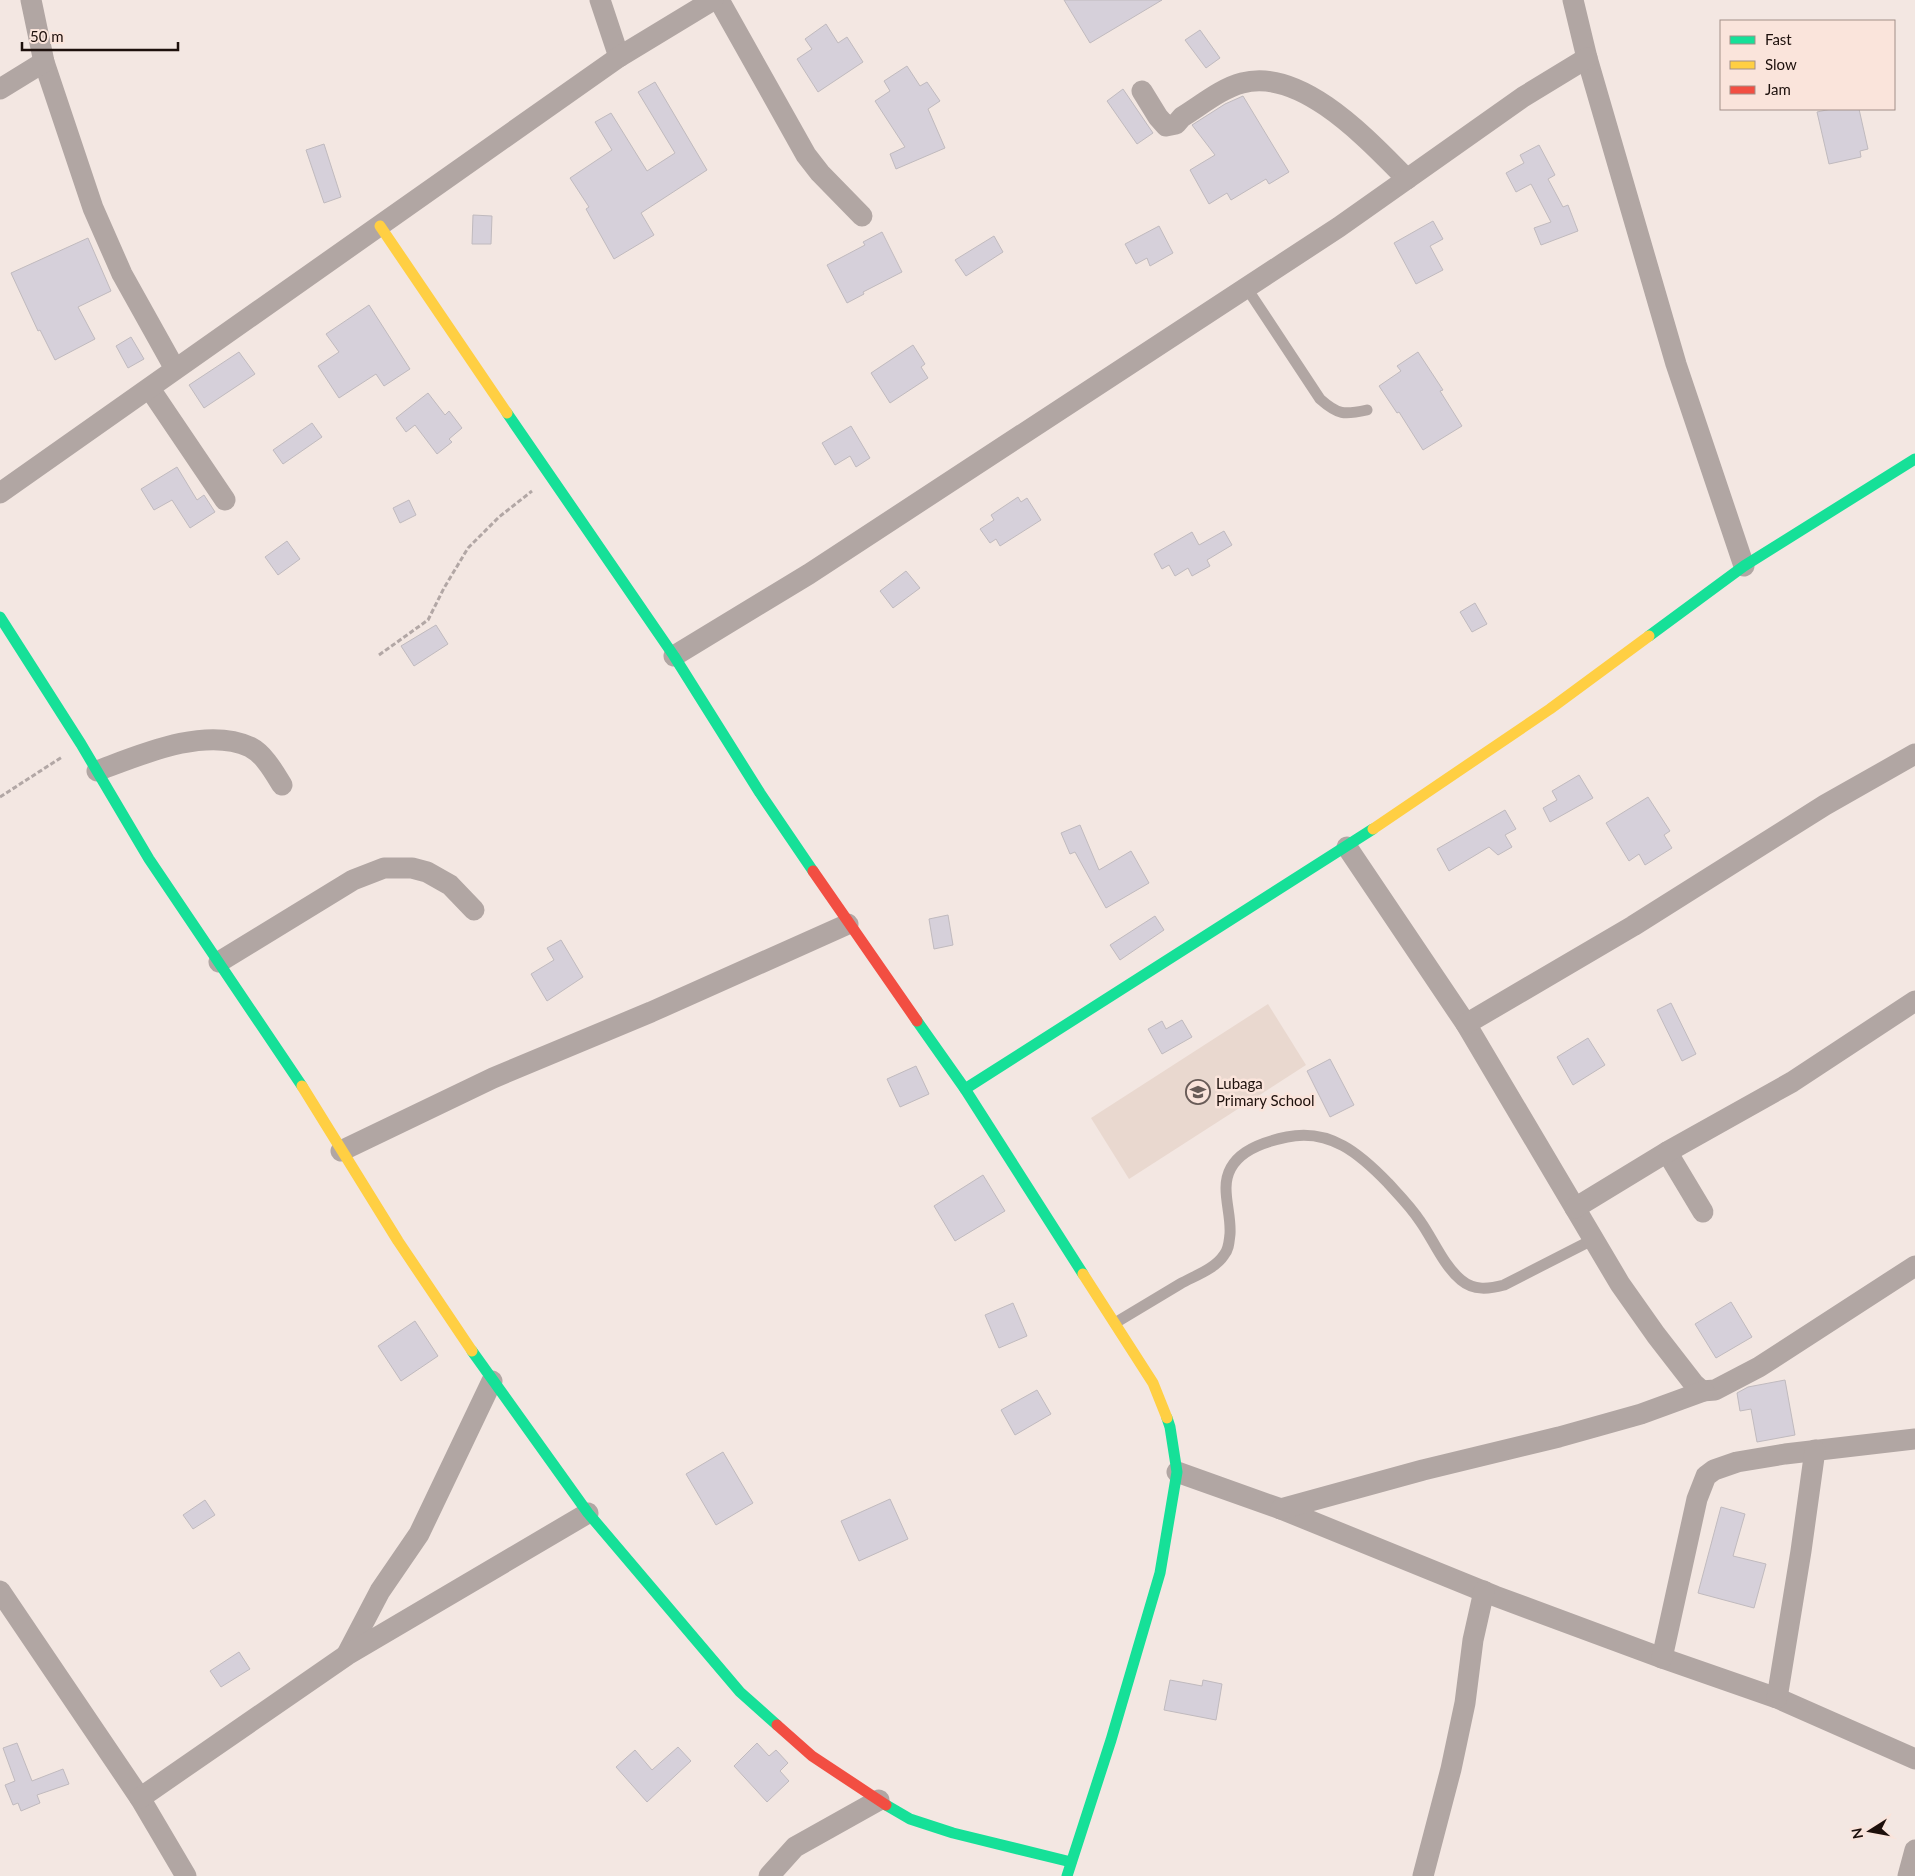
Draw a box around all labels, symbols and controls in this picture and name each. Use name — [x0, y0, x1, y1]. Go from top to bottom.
scale bar — [22, 20, 179, 52]
legend — [1720, 20, 1895, 110]
text: 50 m — [30, 27, 64, 45]
text: Fast — [1765, 30, 1792, 48]
text: Slow — [1765, 55, 1797, 73]
text: Jam — [1765, 80, 1791, 98]
place label: Lubaga Primary School — [1216, 1074, 1315, 1109]
school or university icon: Lubaga Primary School — [1185, 1079, 1211, 1105]
north arrow — [1845, 1806, 1895, 1856]
text: N — [1847, 1827, 1866, 1840]

